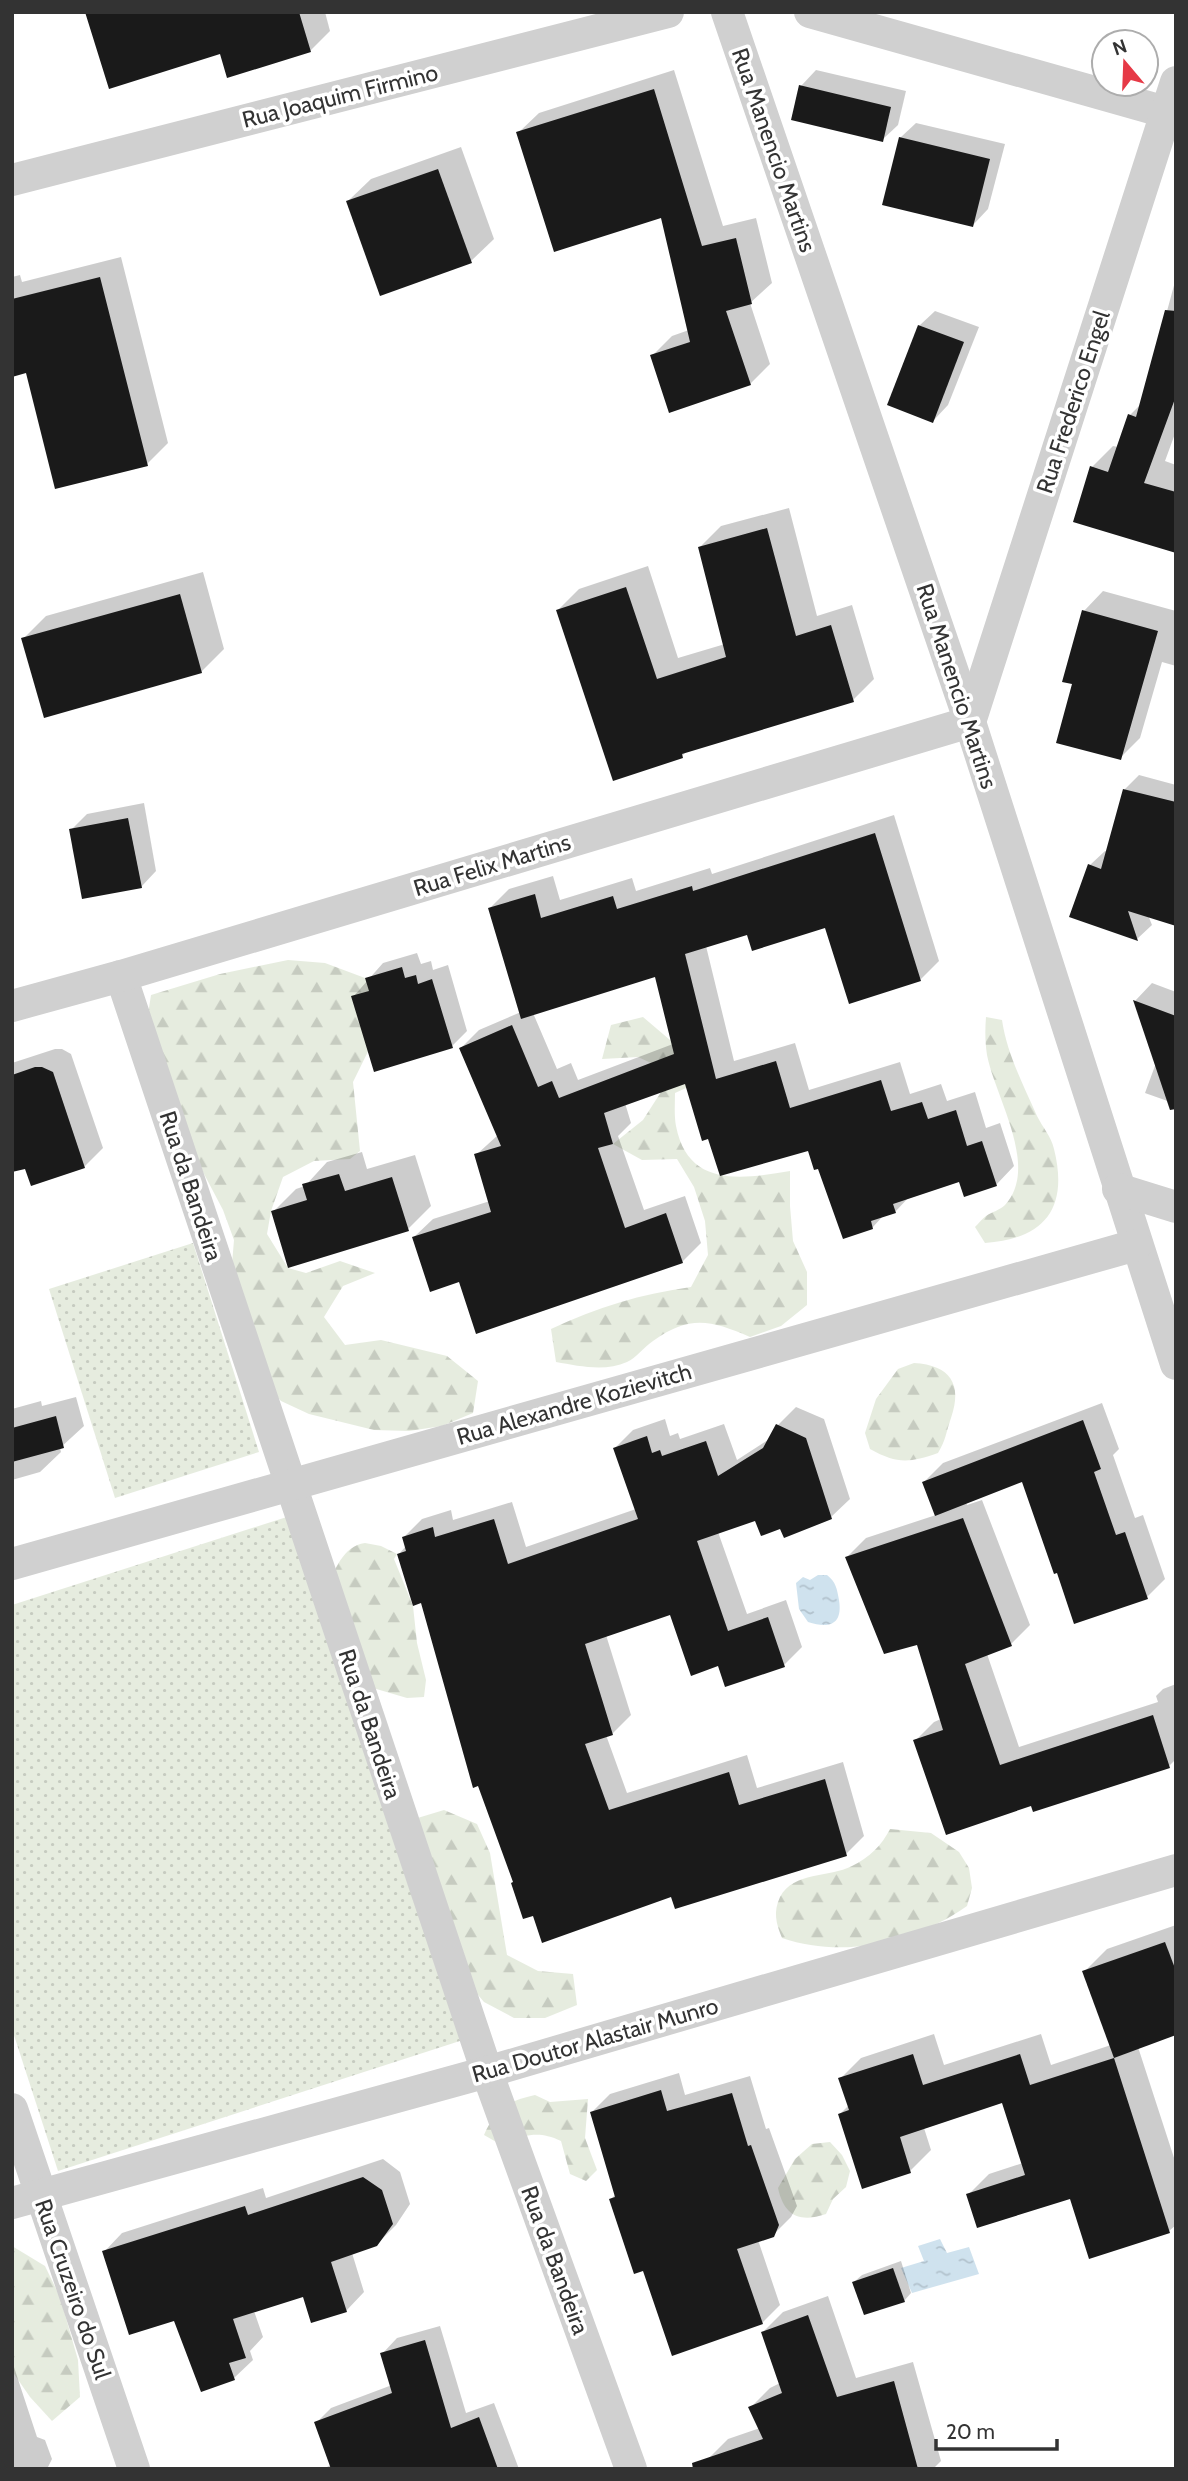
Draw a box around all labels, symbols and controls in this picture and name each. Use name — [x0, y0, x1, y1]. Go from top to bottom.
north arrow — [1090, 28, 1160, 98]
text: N — [1110, 34, 1130, 60]
street label: Rua Manencio Martins — [726, 44, 822, 256]
street label: Rua Joaquim Firmino — [239, 58, 441, 134]
street label: Rua Frederico Engel — [1030, 307, 1116, 497]
street label: Rua Manencio Martins — [911, 580, 1003, 792]
street label: Rua Felix Martins — [410, 828, 574, 902]
street label: Rua da Bandeira — [154, 1107, 228, 1265]
street label: Rua Alexandre Kozievitch — [453, 1357, 695, 1451]
street label: Rua da Bandeira — [333, 1645, 407, 1803]
street label: Rua Doutor Alastair Munro — [469, 1991, 721, 2089]
street label: Rua da Bandeira — [515, 2182, 595, 2338]
street label: Rua Cruzeiro do Sul — [29, 2195, 117, 2383]
scale bar — [936, 2408, 1057, 2452]
text: 20 m — [946, 2419, 995, 2444]

